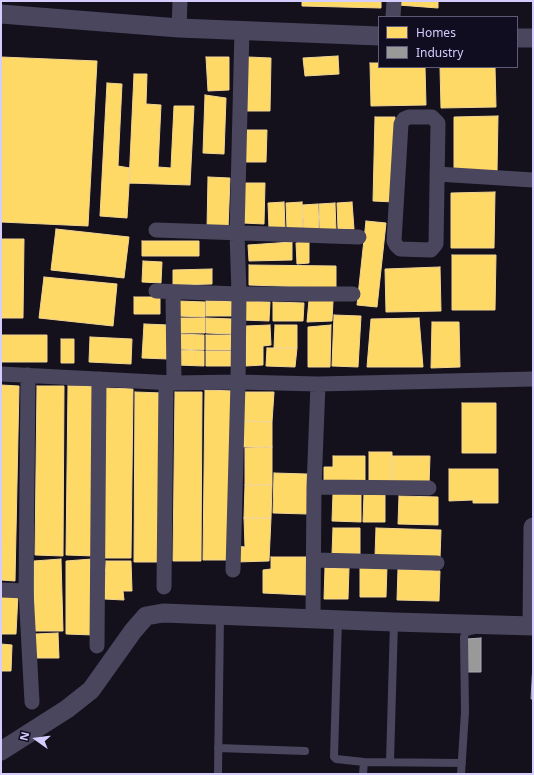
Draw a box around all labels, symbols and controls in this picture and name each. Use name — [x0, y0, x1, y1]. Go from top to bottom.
legend — [378, 16, 518, 68]
text: Homes — [416, 24, 456, 41]
text: Industry — [416, 44, 463, 61]
north arrow — [16, 719, 56, 759]
text: N — [16, 730, 32, 742]

